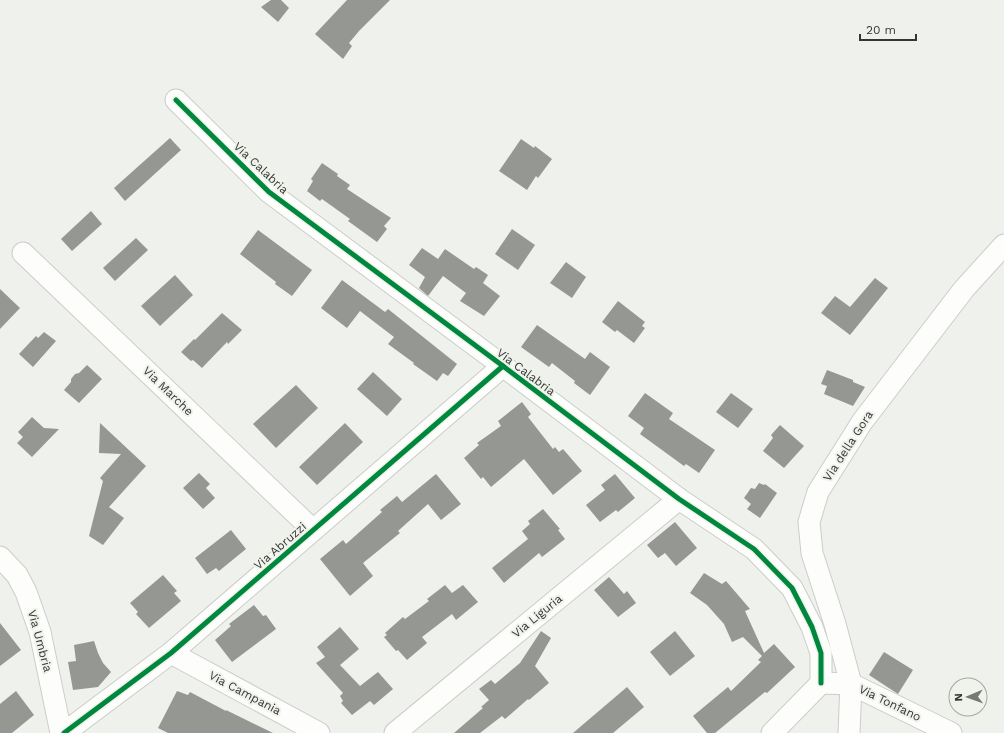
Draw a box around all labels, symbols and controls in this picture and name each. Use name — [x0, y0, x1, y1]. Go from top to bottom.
scale bar — [860, 16, 916, 42]
text: 20 m — [866, 23, 896, 37]
street label: Via Calabria — [231, 139, 291, 197]
street label: Via Calabria — [494, 346, 558, 399]
street label: Via Marche — [140, 364, 196, 418]
street label: Via della Gora — [820, 408, 876, 484]
street label: Via Abruzzi — [251, 519, 309, 573]
street label: Via Liguria — [509, 591, 565, 641]
street label: Via Umbria — [25, 608, 55, 674]
street label: Via Campania — [206, 668, 284, 718]
north arrow — [948, 677, 988, 717]
street label: Via Tonfano — [857, 682, 923, 724]
text: N — [952, 693, 965, 702]

